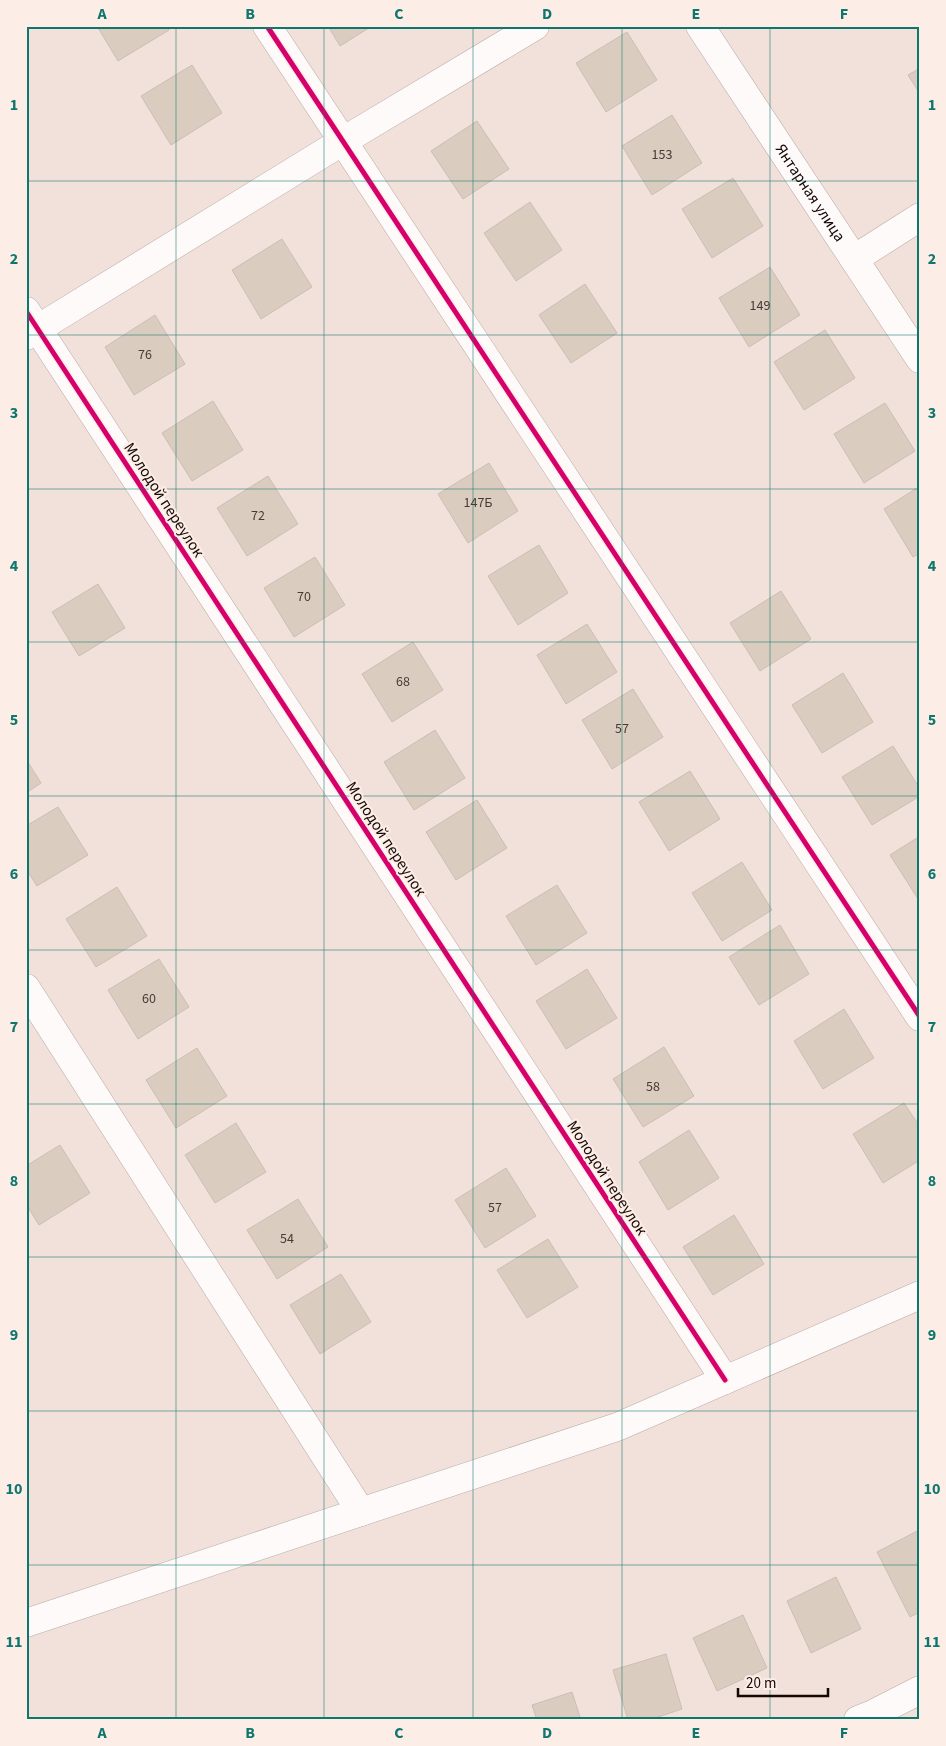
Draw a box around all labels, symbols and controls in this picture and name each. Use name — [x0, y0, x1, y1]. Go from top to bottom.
text: A — [96, 3, 107, 25]
text: B — [245, 3, 255, 25]
text: C — [394, 3, 404, 25]
text: D — [542, 3, 552, 25]
text: E — [692, 3, 700, 25]
text: F — [840, 3, 848, 25]
text: 1 — [10, 94, 18, 116]
text: 1 — [928, 94, 936, 116]
street label: Янтарная улица — [770, 140, 851, 246]
house number: 153 — [652, 145, 672, 165]
text: 2 — [10, 248, 18, 270]
text: 2 — [928, 248, 936, 270]
house number: 149 — [750, 296, 770, 316]
house number: 76 — [138, 345, 152, 365]
text: 3 — [10, 402, 18, 424]
text: 3 — [928, 402, 936, 424]
street label: Молодой переулок — [119, 438, 209, 562]
house number: 147Б — [464, 493, 493, 513]
house number: 72 — [251, 506, 265, 526]
text: 4 — [10, 555, 19, 577]
text: 4 — [928, 555, 937, 577]
house number: 70 — [297, 587, 311, 607]
house number: 68 — [396, 672, 410, 692]
text: 5 — [10, 709, 18, 731]
text: 5 — [928, 709, 936, 731]
house number: 57 — [615, 719, 629, 739]
street label: Молодой переулок — [341, 777, 431, 901]
text: 6 — [10, 863, 18, 885]
text: 6 — [928, 863, 936, 885]
house number: 60 — [142, 989, 156, 1009]
text: 7 — [10, 1016, 18, 1038]
text: 7 — [928, 1016, 936, 1038]
house number: 58 — [646, 1077, 660, 1097]
street label: Молодой переулок — [562, 1116, 652, 1240]
text: 8 — [10, 1170, 18, 1192]
text: 8 — [928, 1170, 936, 1192]
house number: 57 — [488, 1198, 502, 1218]
house number: 54 — [280, 1229, 294, 1249]
text: 9 — [10, 1324, 18, 1346]
text: 9 — [928, 1324, 936, 1346]
text: 10 — [6, 1478, 22, 1500]
text: 10 — [924, 1478, 940, 1500]
text: 11 — [6, 1631, 22, 1653]
text: 11 — [924, 1631, 940, 1653]
scale bar — [738, 1666, 828, 1698]
text: 20 m — [746, 1673, 776, 1694]
text: A — [96, 1722, 107, 1744]
text: B — [245, 1722, 255, 1744]
text: C — [394, 1722, 404, 1744]
text: D — [542, 1722, 552, 1744]
text: E — [692, 1722, 700, 1744]
text: F — [840, 1722, 848, 1744]

